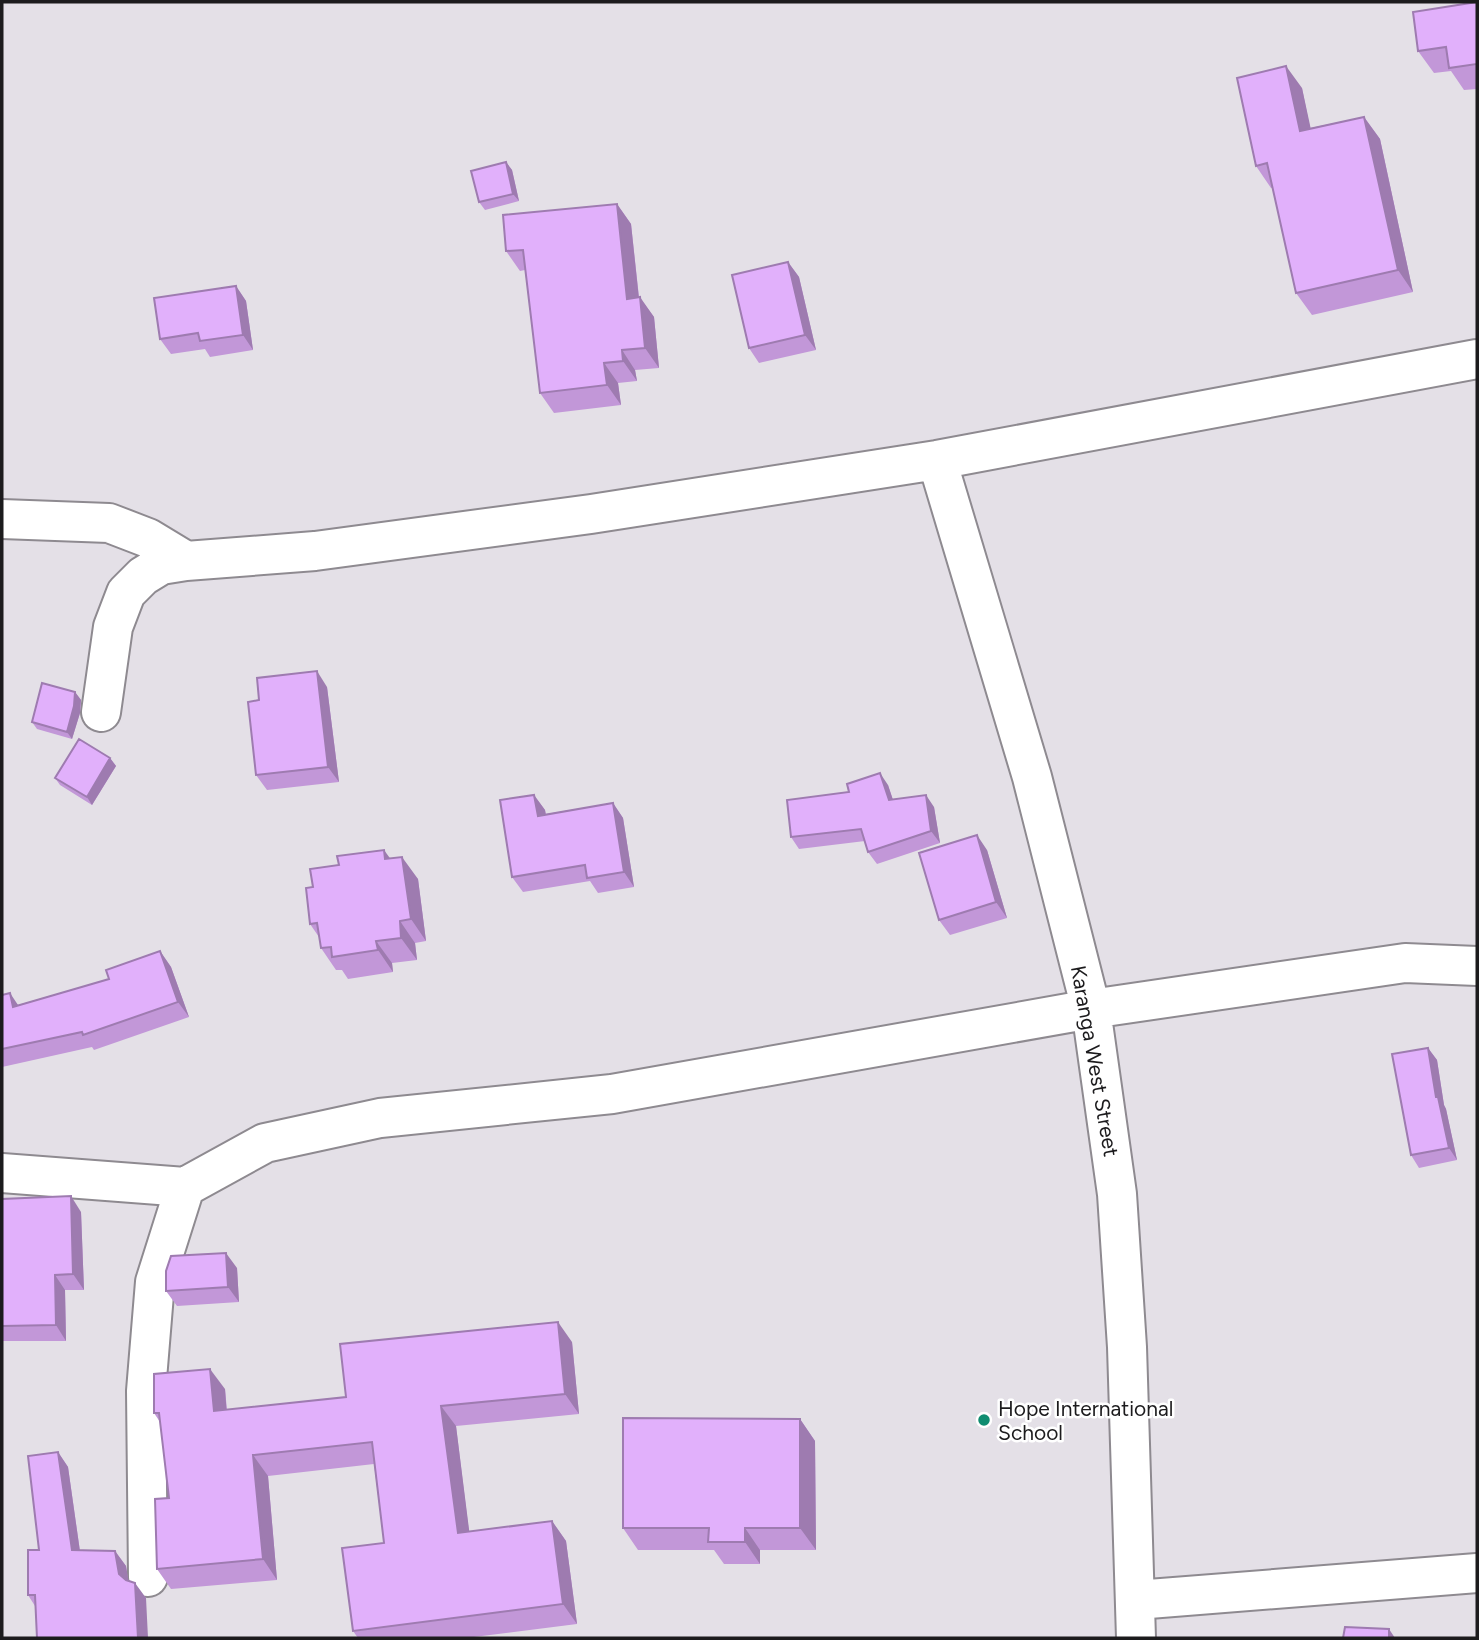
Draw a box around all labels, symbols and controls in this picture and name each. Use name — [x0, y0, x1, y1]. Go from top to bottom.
street label: Karanga West Street — [1066, 964, 1124, 1159]
place label: Hope International School — [998, 1396, 1173, 1445]
marker: Hope International School — [976, 1412, 992, 1428]

